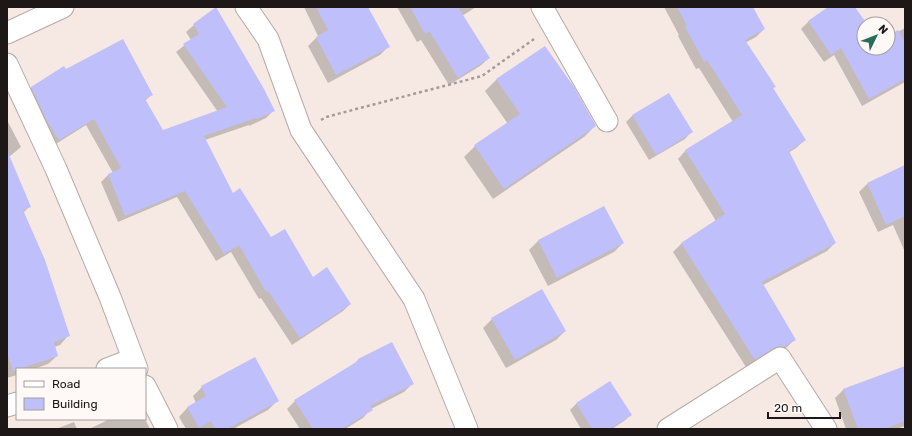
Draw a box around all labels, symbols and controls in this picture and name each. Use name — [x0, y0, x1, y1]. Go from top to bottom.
north arrow — [856, 16, 896, 56]
text: N — [875, 22, 890, 37]
legend — [16, 368, 146, 420]
text: Road — [52, 377, 80, 391]
scale bar — [768, 394, 840, 420]
text: Building — [52, 397, 98, 411]
text: 20 m — [774, 401, 802, 415]

